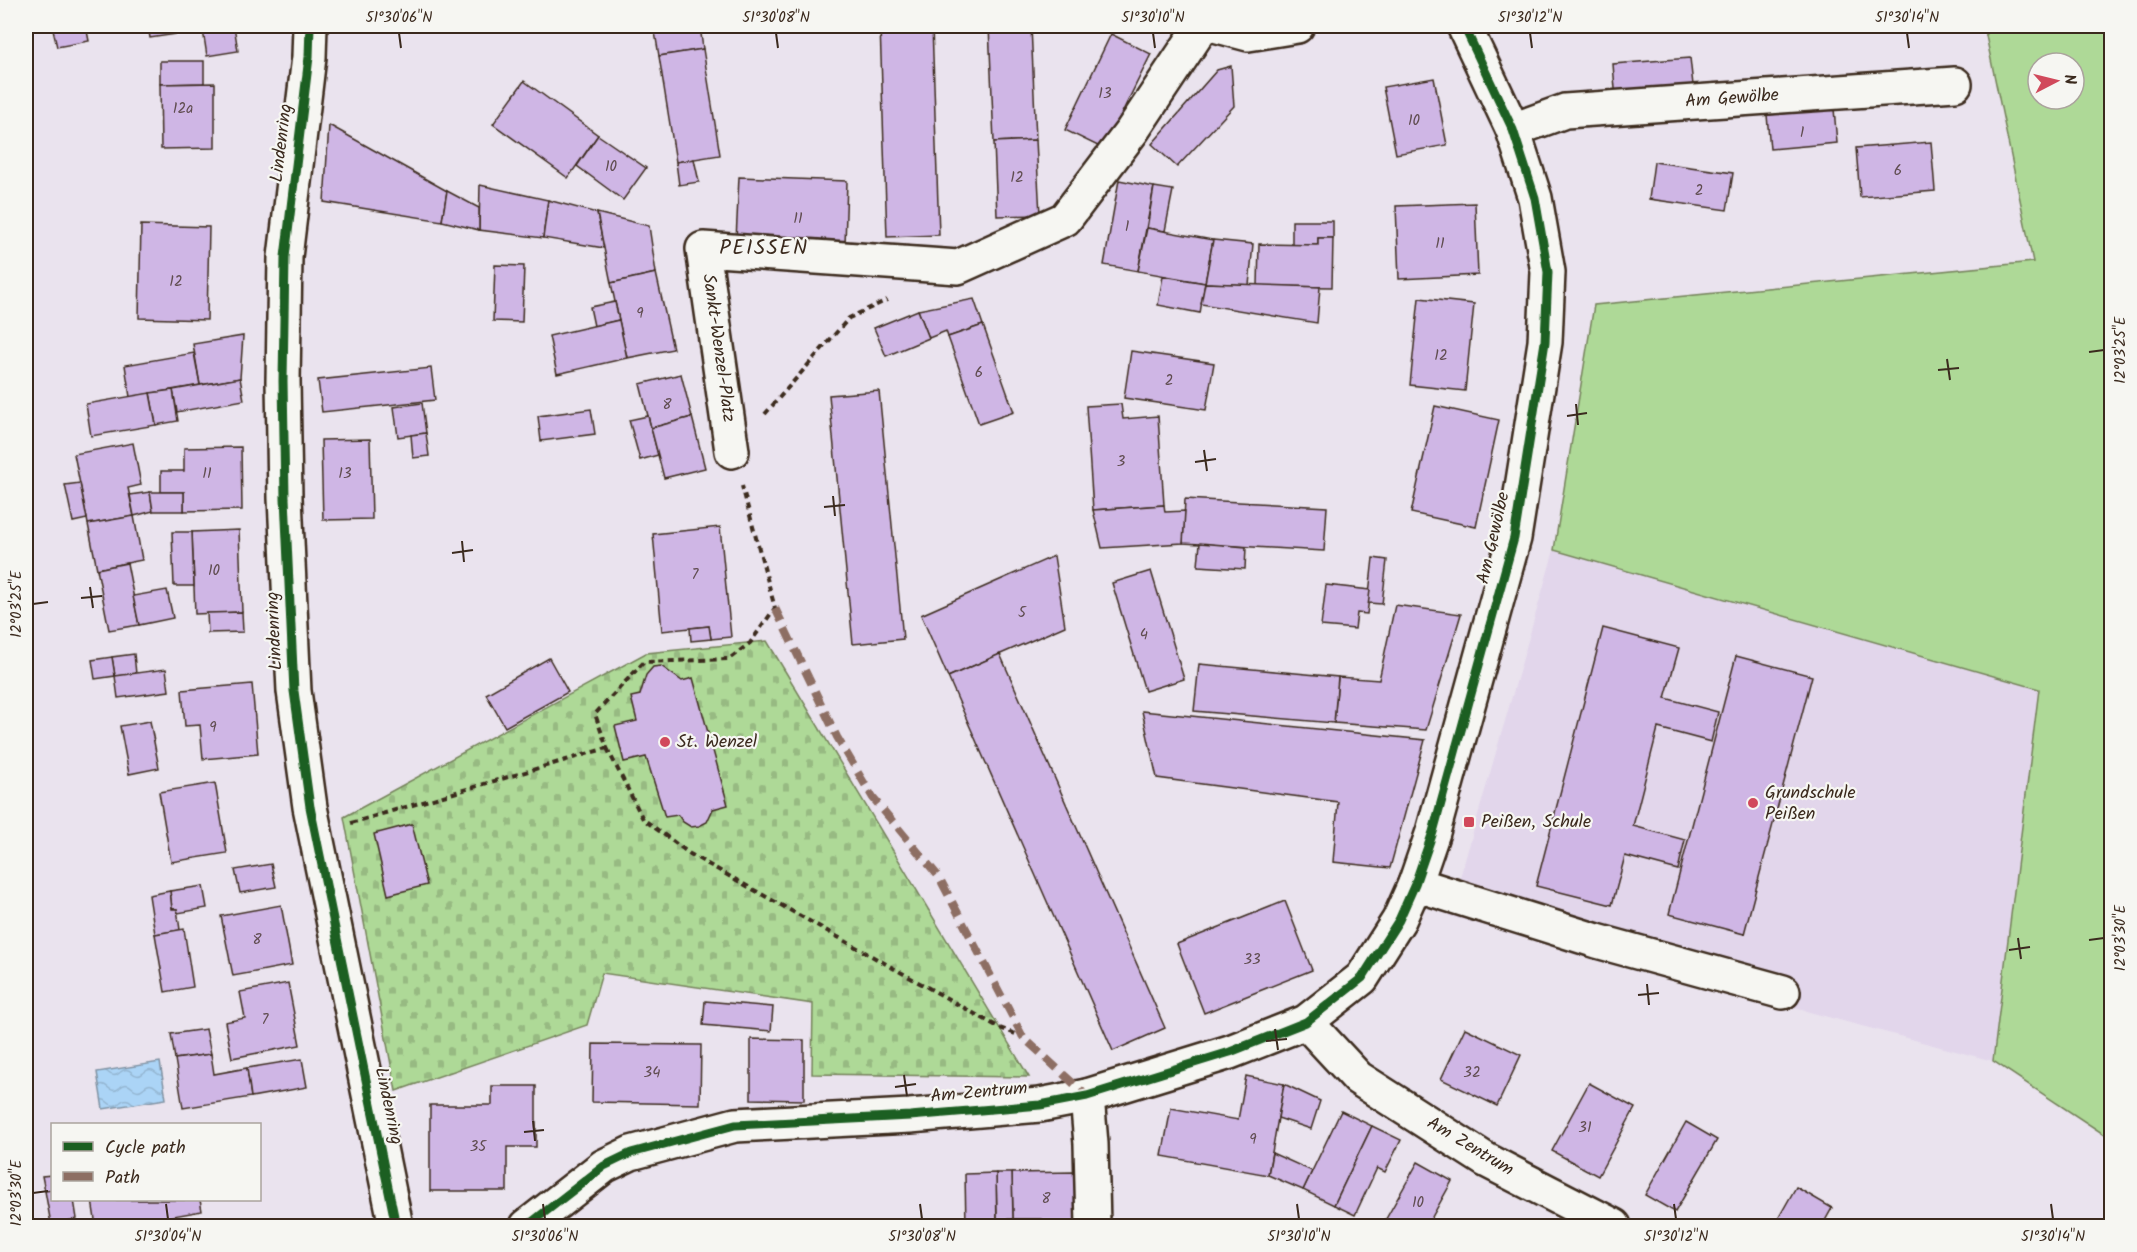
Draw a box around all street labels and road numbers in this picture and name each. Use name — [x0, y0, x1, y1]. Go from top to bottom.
street label: Am Gewölbe — [1684, 81, 1780, 117]
street label: Lindenring — [263, 102, 301, 184]
street label: Sankt-Wenzel-Platz — [693, 272, 743, 424]
street label: Am Gewölbe — [1469, 489, 1519, 587]
street label: Lindenring — [258, 591, 292, 671]
street label: Lindenring — [366, 1064, 410, 1148]
street label: Am Zentrum — [929, 1074, 1029, 1112]
street label: Am Zentrum — [1421, 1110, 1519, 1184]

